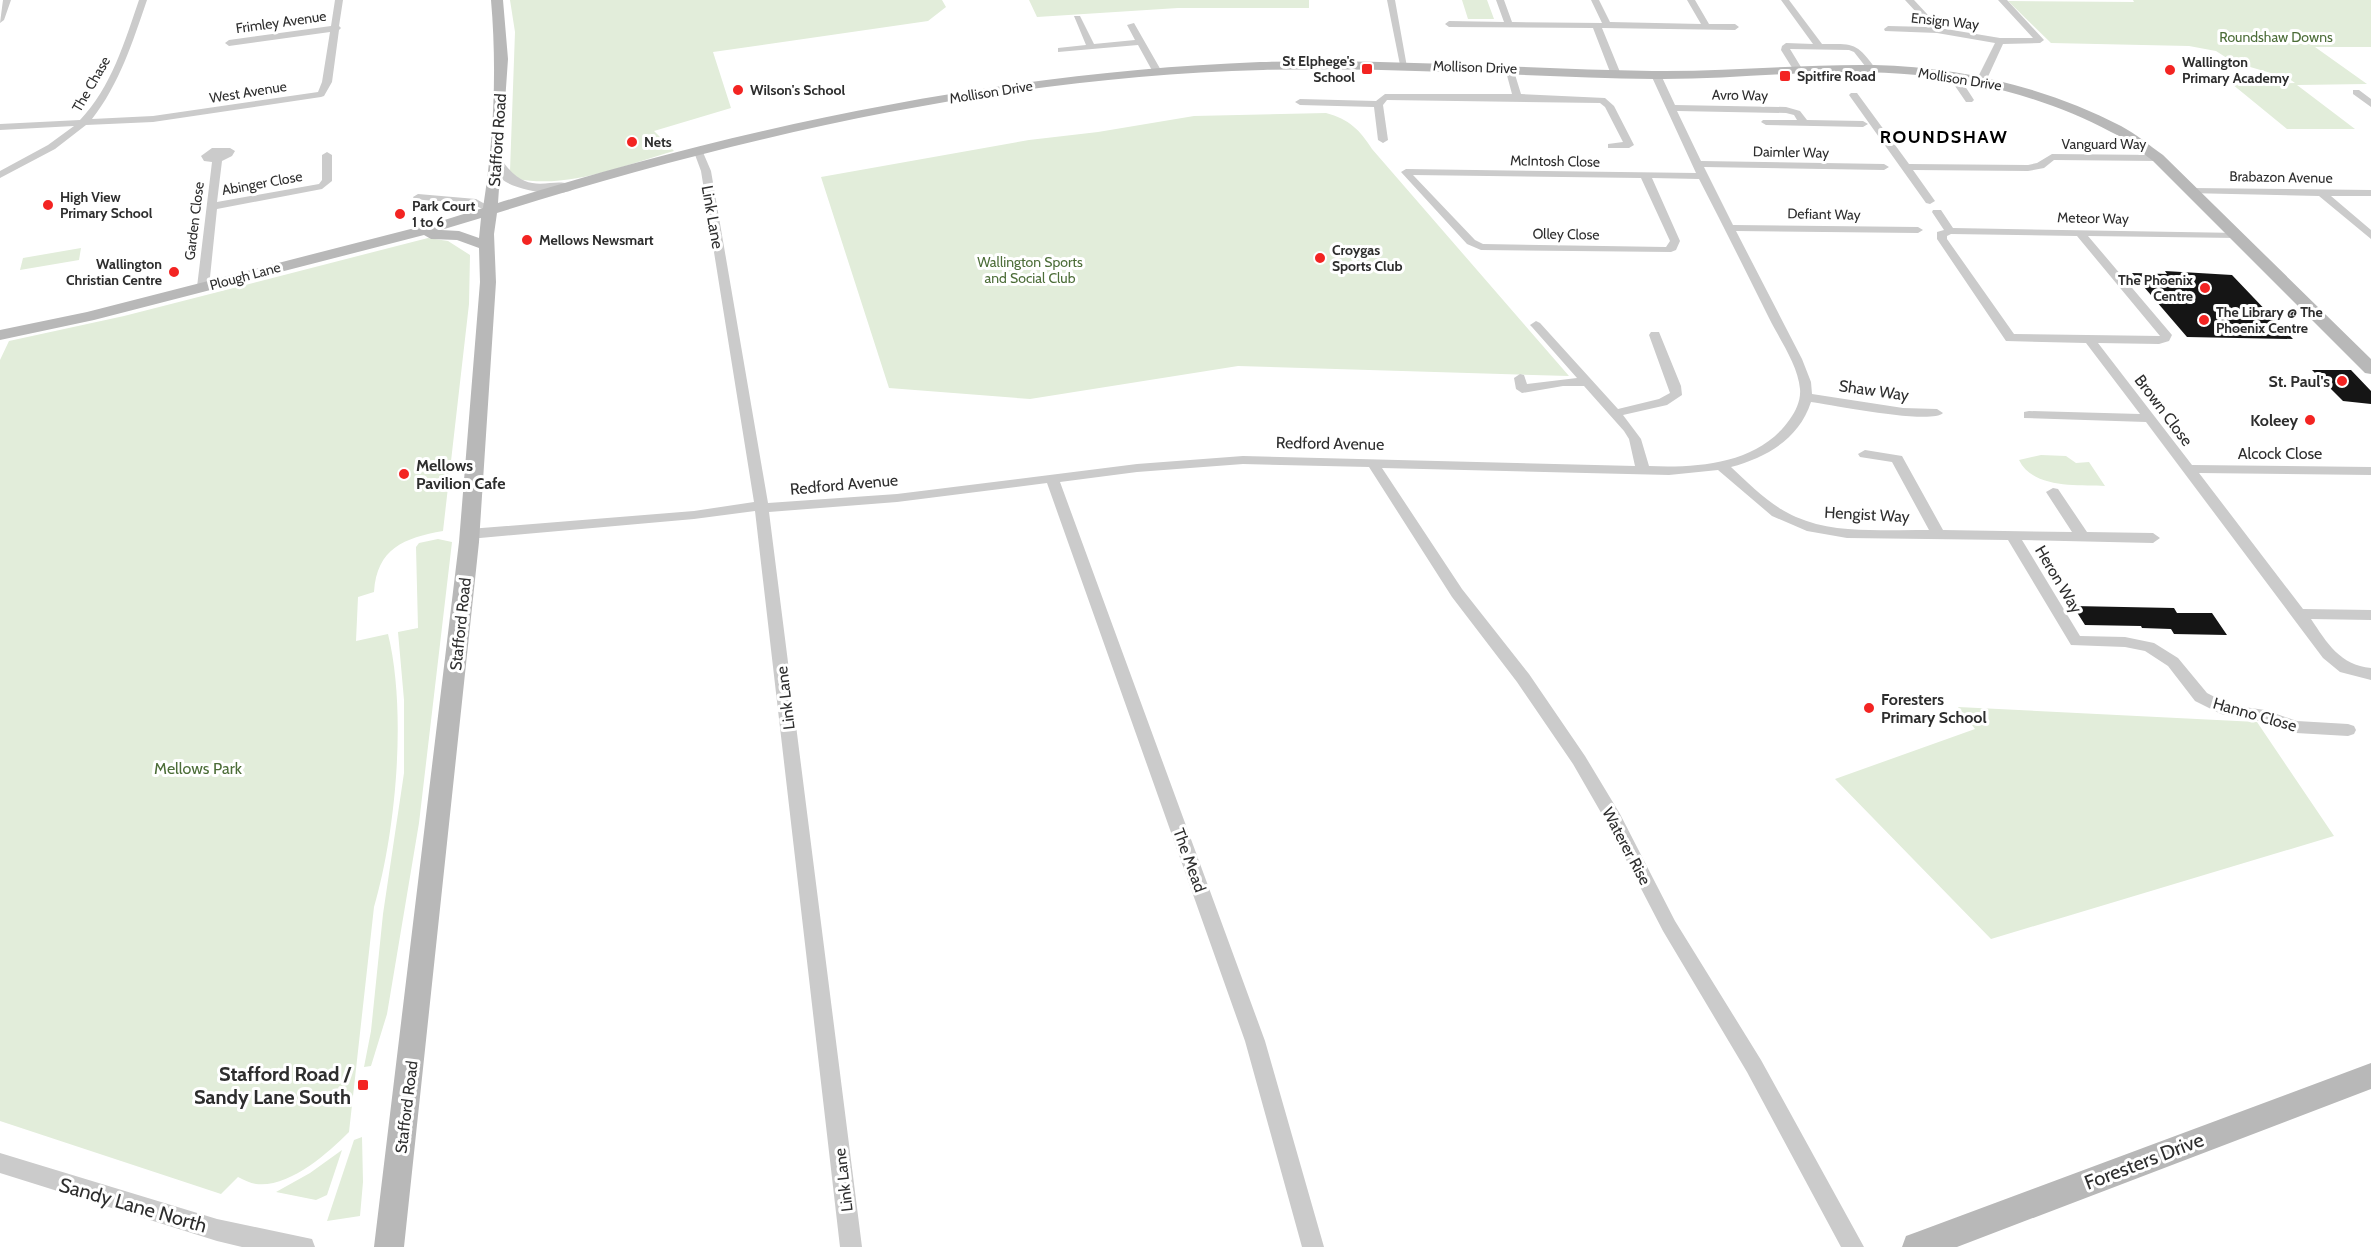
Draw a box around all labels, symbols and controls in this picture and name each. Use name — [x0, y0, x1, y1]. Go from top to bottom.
street label: Frimley Avenue — [235, 7, 327, 37]
street label: Ensign Way — [1910, 8, 1980, 34]
park label: Roundshaw Downs — [2219, 28, 2333, 46]
place label: St Elphege's School — [1282, 52, 1355, 86]
street label: The Chase — [68, 53, 114, 115]
place label: Wallington Primary Academy — [2182, 53, 2290, 87]
street label: Mollison Drive — [1433, 57, 1517, 77]
marker: St Elphege's School — [1360, 62, 1374, 76]
marker: Wallington Primary Academy — [2163, 63, 2177, 77]
street label: Mollison Drive — [1917, 64, 2003, 94]
place label: Spitfire Road — [1797, 67, 1876, 85]
marker: Spitfire Road — [1778, 69, 1792, 83]
street label: West Avenue — [208, 77, 288, 107]
street label: Mollison Drive — [948, 77, 1034, 107]
place label: Wilson's School — [750, 81, 845, 99]
marker: Wilson's School — [731, 83, 745, 97]
street label: Avro Way — [1712, 86, 1768, 104]
street label: Stafford Road — [485, 93, 510, 187]
district label: ROUNDSHAW — [1880, 126, 2008, 148]
place label: Nets — [644, 133, 672, 151]
marker: Nets — [625, 135, 639, 149]
street label: Vanguard Way — [2062, 135, 2146, 153]
street label: Daimler Way — [1753, 142, 1829, 162]
street label: McIntosh Close — [1510, 151, 1600, 171]
street label: Abinger Close — [220, 167, 304, 199]
street label: Brabazon Avenue — [2229, 167, 2333, 187]
street label: Garden Close — [180, 181, 208, 261]
street label: Link Lane — [698, 184, 727, 250]
place label: High View Primary School — [60, 188, 153, 222]
place label: Park Court 1 to 6 — [412, 197, 475, 231]
marker: High View Primary School — [41, 198, 55, 212]
street label: Defiant Way — [1787, 204, 1861, 224]
marker: Park Court 1 to 6 — [393, 207, 407, 221]
street label: Meteor Way — [2057, 208, 2129, 228]
street label: Olley Close — [1532, 224, 1600, 244]
place label: Mellows Newsmart — [539, 231, 654, 249]
marker: Mellows Newsmart — [520, 233, 534, 247]
place label: Croygas Sports Club — [1332, 241, 1402, 275]
marker: Croygas Sports Club — [1313, 251, 1327, 265]
park label: Wallington Sports and Social Club — [977, 253, 1083, 287]
place label: Wallington Christian Centre — [66, 255, 162, 289]
street label: Plough Lane — [208, 258, 282, 294]
marker: Wallington Christian Centre — [167, 265, 181, 279]
place label: The Phoenix Centre — [2118, 271, 2193, 305]
marker: The Phoenix Centre — [2198, 281, 2212, 295]
place label: The Library @ The Phoenix Centre — [2216, 303, 2323, 337]
marker: The Library @ The Phoenix Centre — [2197, 313, 2211, 327]
street label: Brown Close — [2131, 371, 2197, 450]
place label: St. Paul's — [2269, 372, 2330, 391]
marker: St. Paul's — [2335, 374, 2349, 388]
street label: Shaw Way — [1838, 376, 1910, 405]
place label: Koleey — [2250, 411, 2298, 430]
marker: Koleey — [2303, 413, 2317, 427]
street label: Redford Avenue — [1276, 433, 1384, 454]
street label: Alcock Close — [2238, 444, 2322, 463]
place label: Mellows Pavilion Cafe — [416, 456, 506, 493]
marker: Mellows Pavilion Cafe — [397, 467, 411, 481]
street label: Redford Avenue — [789, 470, 899, 499]
street label: Hengist Way — [1824, 503, 1910, 526]
street label: Heron Way — [2031, 542, 2086, 616]
street label: Stafford Road — [446, 577, 475, 671]
street label: Link Lane — [772, 665, 799, 731]
place label: Foresters Primary School — [1881, 690, 1987, 727]
street label: Hanno Close — [2211, 693, 2299, 736]
marker: Foresters Primary School — [1862, 701, 1876, 715]
park label: Mellows Park — [154, 759, 243, 778]
street label: Waterer Rise — [1598, 804, 1655, 888]
street label: The Mead — [1169, 826, 1210, 895]
street label: Stafford Road — [391, 1060, 422, 1155]
place label: Stafford Road / Sandy Lane South — [194, 1062, 352, 1109]
marker: Stafford Road / Sandy Lane South — [356, 1078, 370, 1092]
street label: Foresters Drive — [2081, 1127, 2207, 1195]
street label: Link Lane — [830, 1147, 857, 1213]
street label: Sandy Lane North — [56, 1172, 210, 1238]

